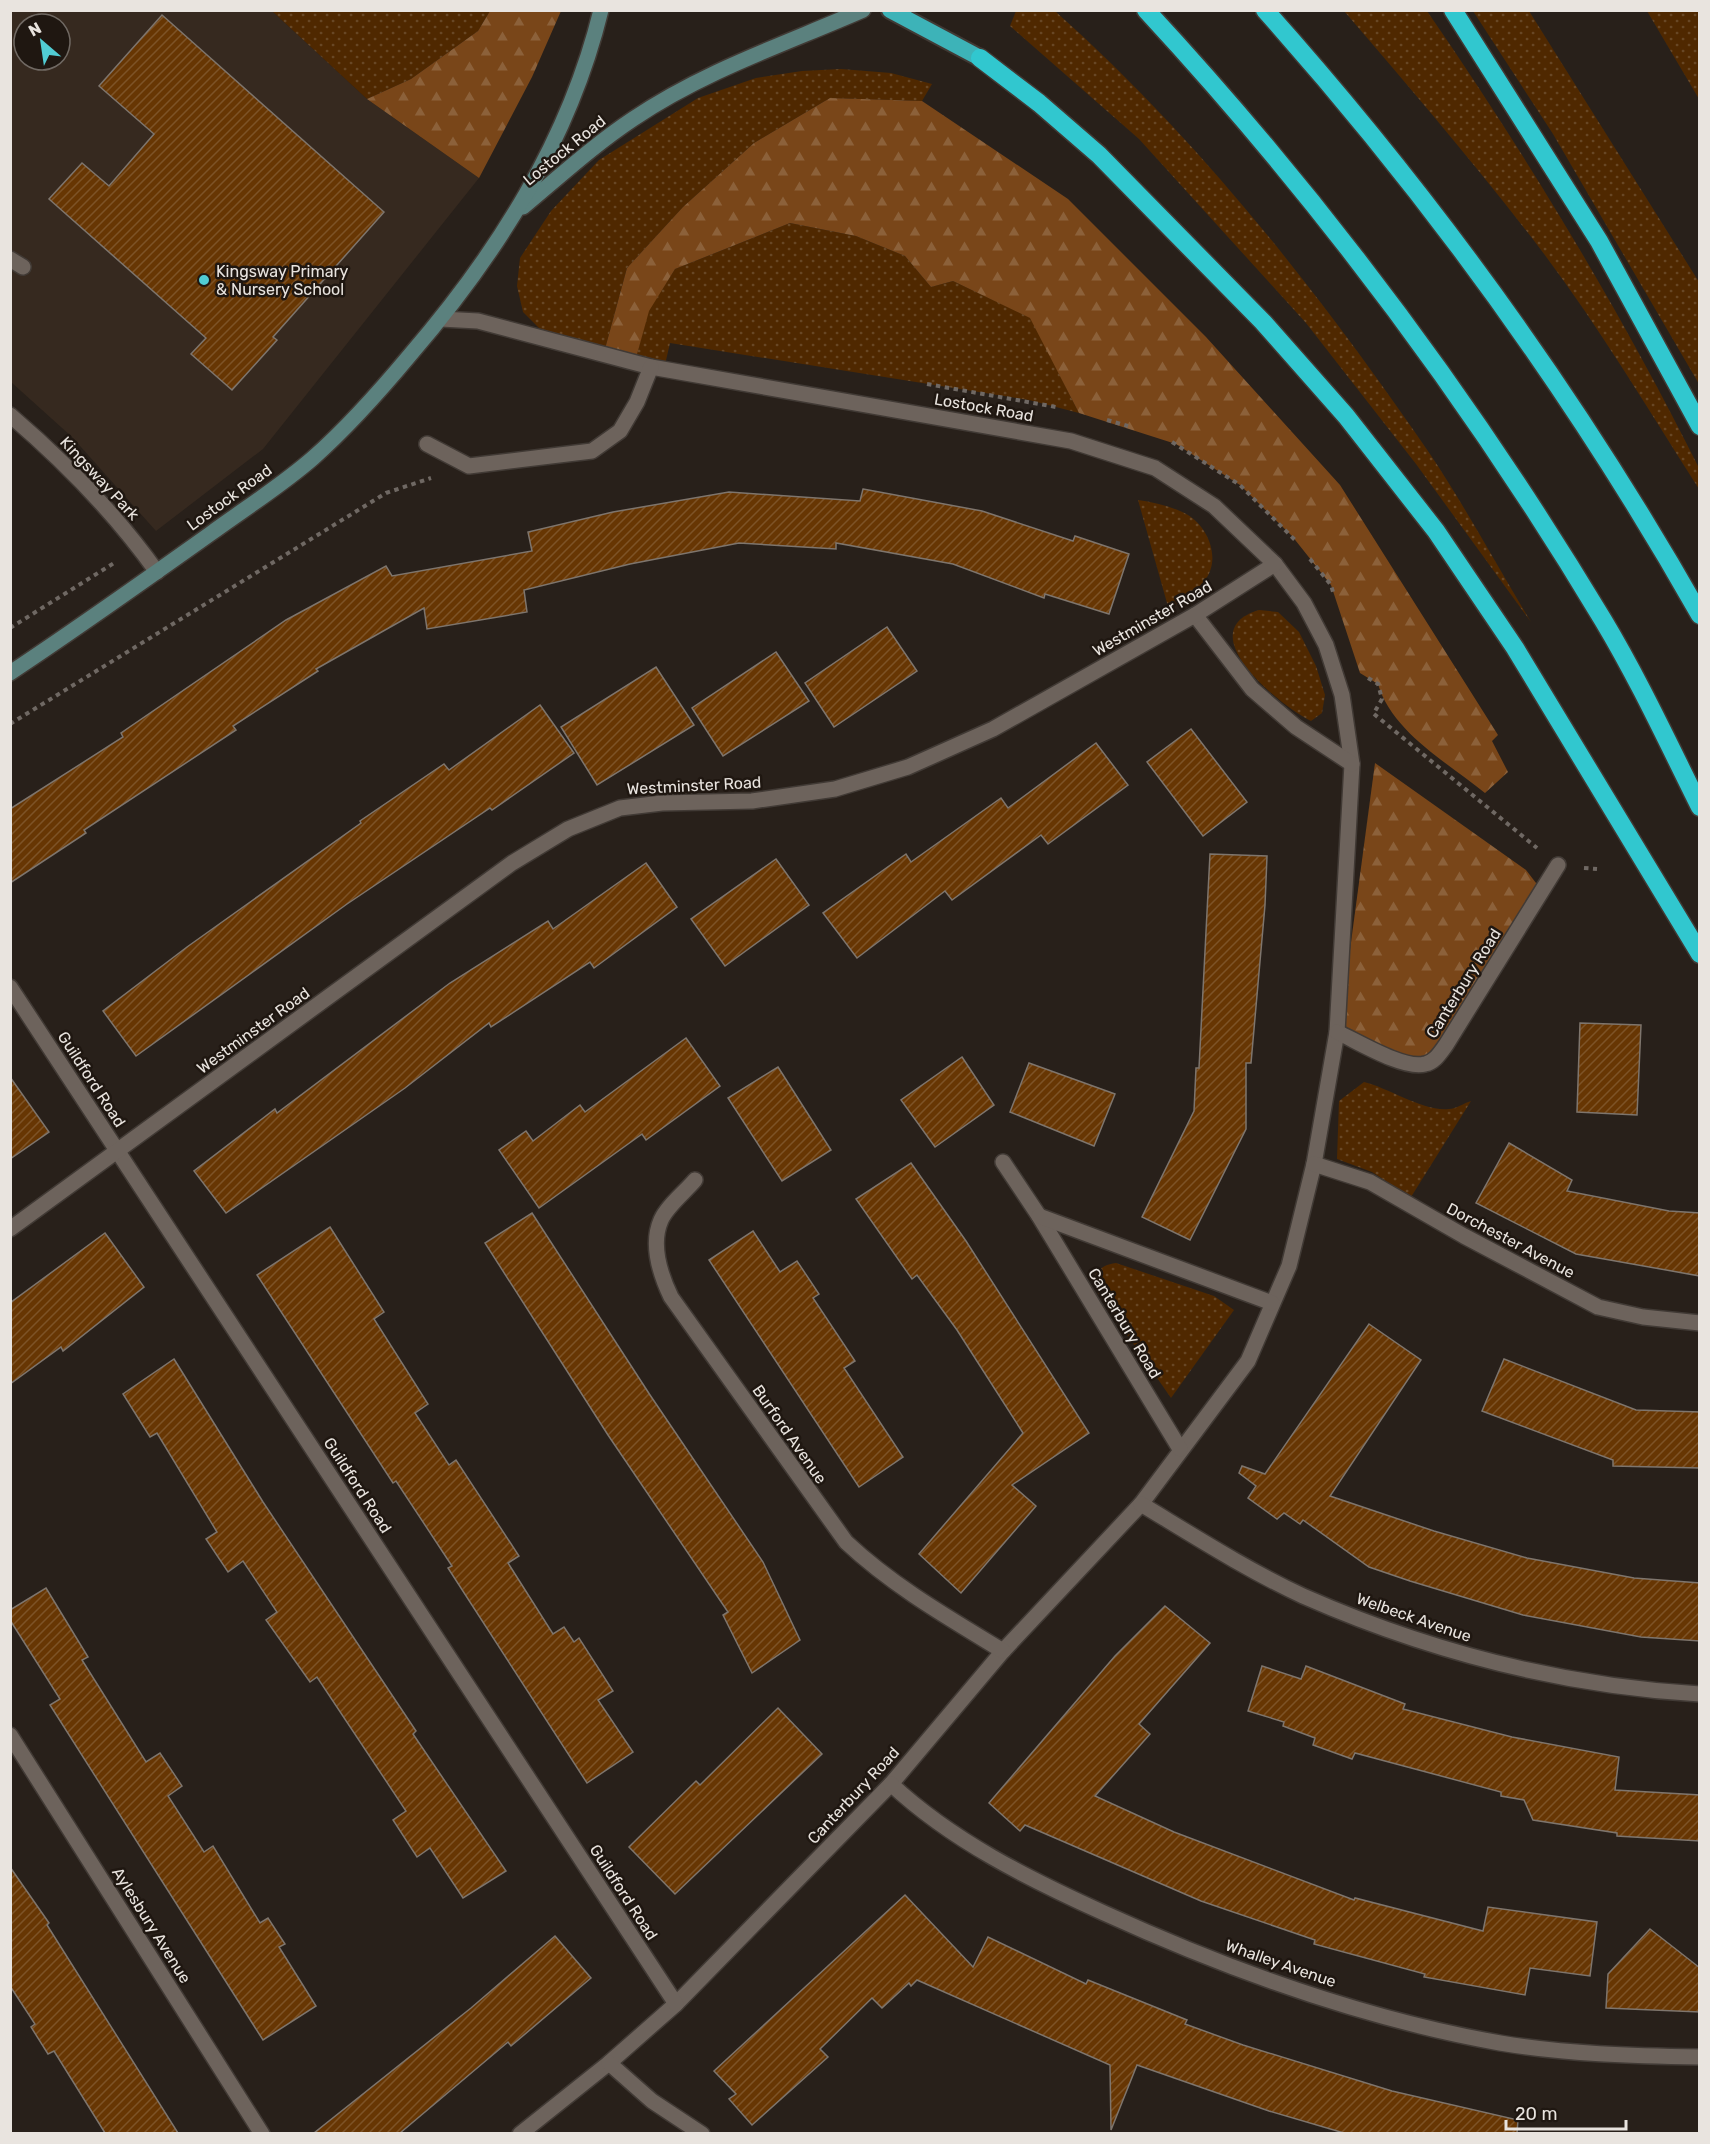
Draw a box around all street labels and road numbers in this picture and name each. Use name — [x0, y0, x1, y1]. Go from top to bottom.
street label: Lostock Road — [519, 111, 609, 189]
street label: Lostock Road — [933, 389, 1035, 426]
street label: Kingsway Park — [56, 433, 144, 525]
street label: Lostock Road — [183, 460, 275, 535]
street label: Westminster Road — [1089, 577, 1215, 660]
street label: Westminster Road — [626, 772, 762, 799]
street label: Canterbury Road — [1422, 925, 1505, 1042]
street label: Westminster Road — [193, 983, 313, 1078]
street label: Guildford Road — [54, 1028, 130, 1131]
street label: Dorchester Avenue — [1443, 1199, 1578, 1282]
street label: Canterbury Road — [1084, 1264, 1165, 1382]
street label: Burford Avenue — [748, 1381, 831, 1488]
street label: Guildford Road — [320, 1434, 396, 1537]
street label: Welbeck Avenue — [1354, 1589, 1474, 1646]
street label: Canterbury Road — [804, 1743, 903, 1848]
street label: Guildford Road — [586, 1841, 662, 1944]
street label: Aylesbury Avenue — [108, 1864, 195, 1987]
street label: Whalley Avenue — [1223, 1936, 1339, 1991]

